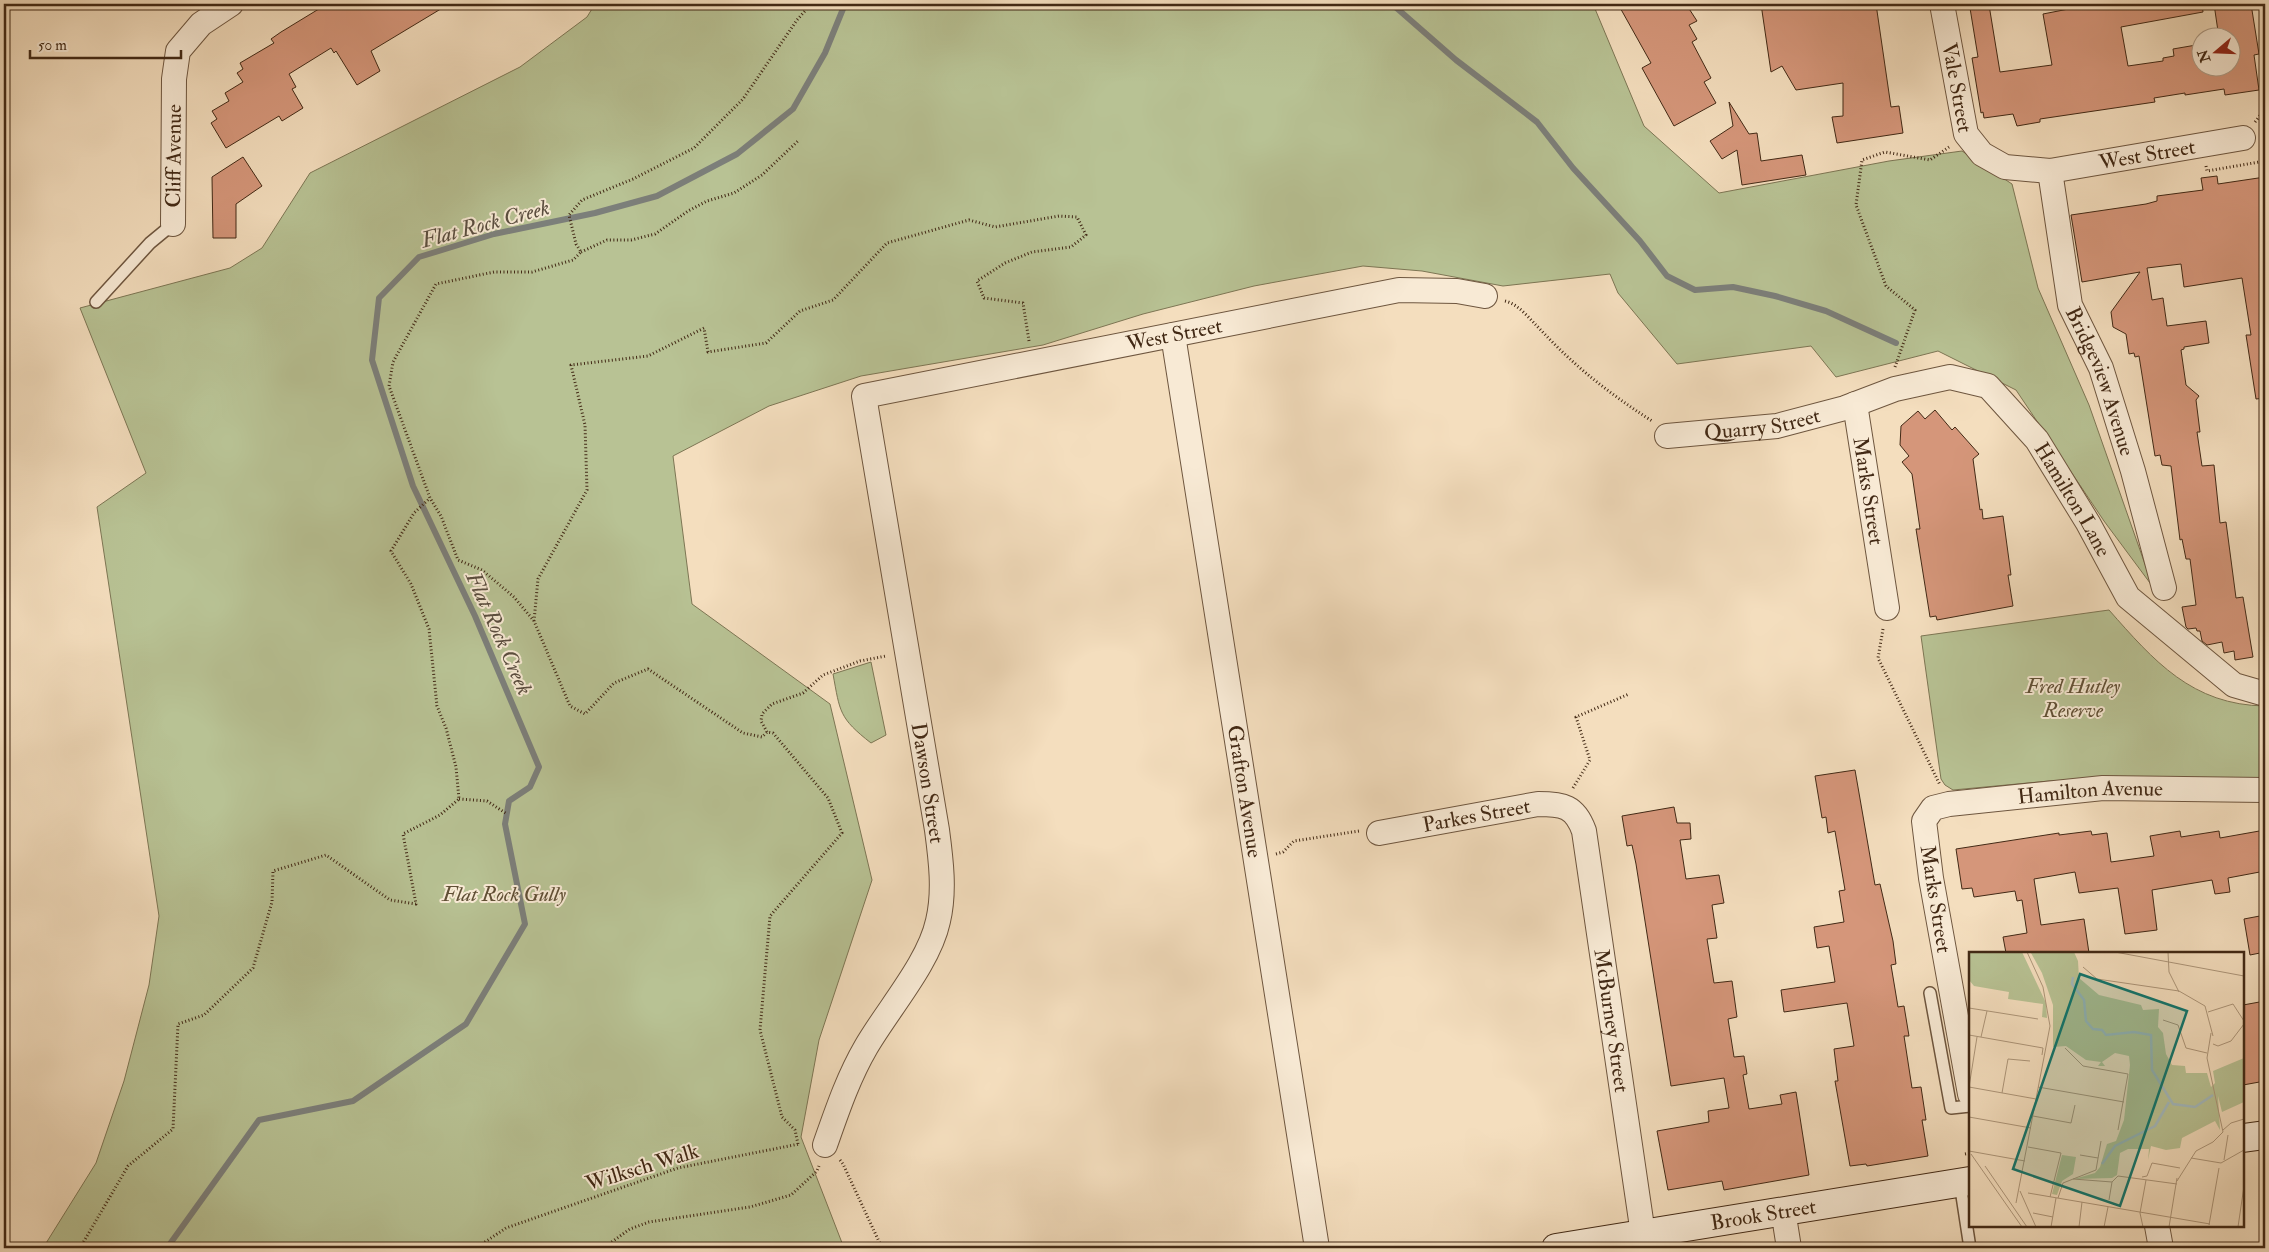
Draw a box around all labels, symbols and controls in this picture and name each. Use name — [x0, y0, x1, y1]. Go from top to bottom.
scale bar — [30, 28, 181, 60]
north arrow — [2192, 28, 2242, 78]
text: 50 m — [38, 36, 67, 55]
street label: Vale Street — [1935, 41, 1979, 135]
text: N — [2194, 47, 2215, 66]
street label: Cliff Avenue — [160, 104, 188, 208]
street label: West Street — [2096, 133, 2198, 177]
water label: Flat Rock Creek — [417, 193, 553, 255]
street label: Bridgeview Avenue — [2059, 302, 2141, 460]
street label: West Street — [1123, 312, 1225, 358]
street label: Quarry Street — [1703, 402, 1823, 447]
street label: Marks Street — [1846, 435, 1890, 547]
street label: Hamilton Lane — [2028, 438, 2117, 562]
water label: Flat Rock Creek — [459, 567, 539, 699]
park label: Fred Hutley Reserve — [2025, 673, 2121, 724]
street label: Dawson Street — [905, 721, 950, 845]
street label: Grafton Avenue — [1221, 723, 1268, 860]
street label: Hamilton Avenue — [2016, 775, 2163, 811]
street label: Parkes Street — [1420, 793, 1533, 839]
street label: Marks Street — [1914, 843, 1957, 955]
park label: Flat Rock Gully — [441, 881, 567, 908]
street label: McBurney Street — [1587, 947, 1635, 1094]
inset map — [1969, 952, 2244, 1227]
street label: Wilksch Walk — [581, 1137, 702, 1198]
street label: Brook Street — [1709, 1193, 1818, 1237]

